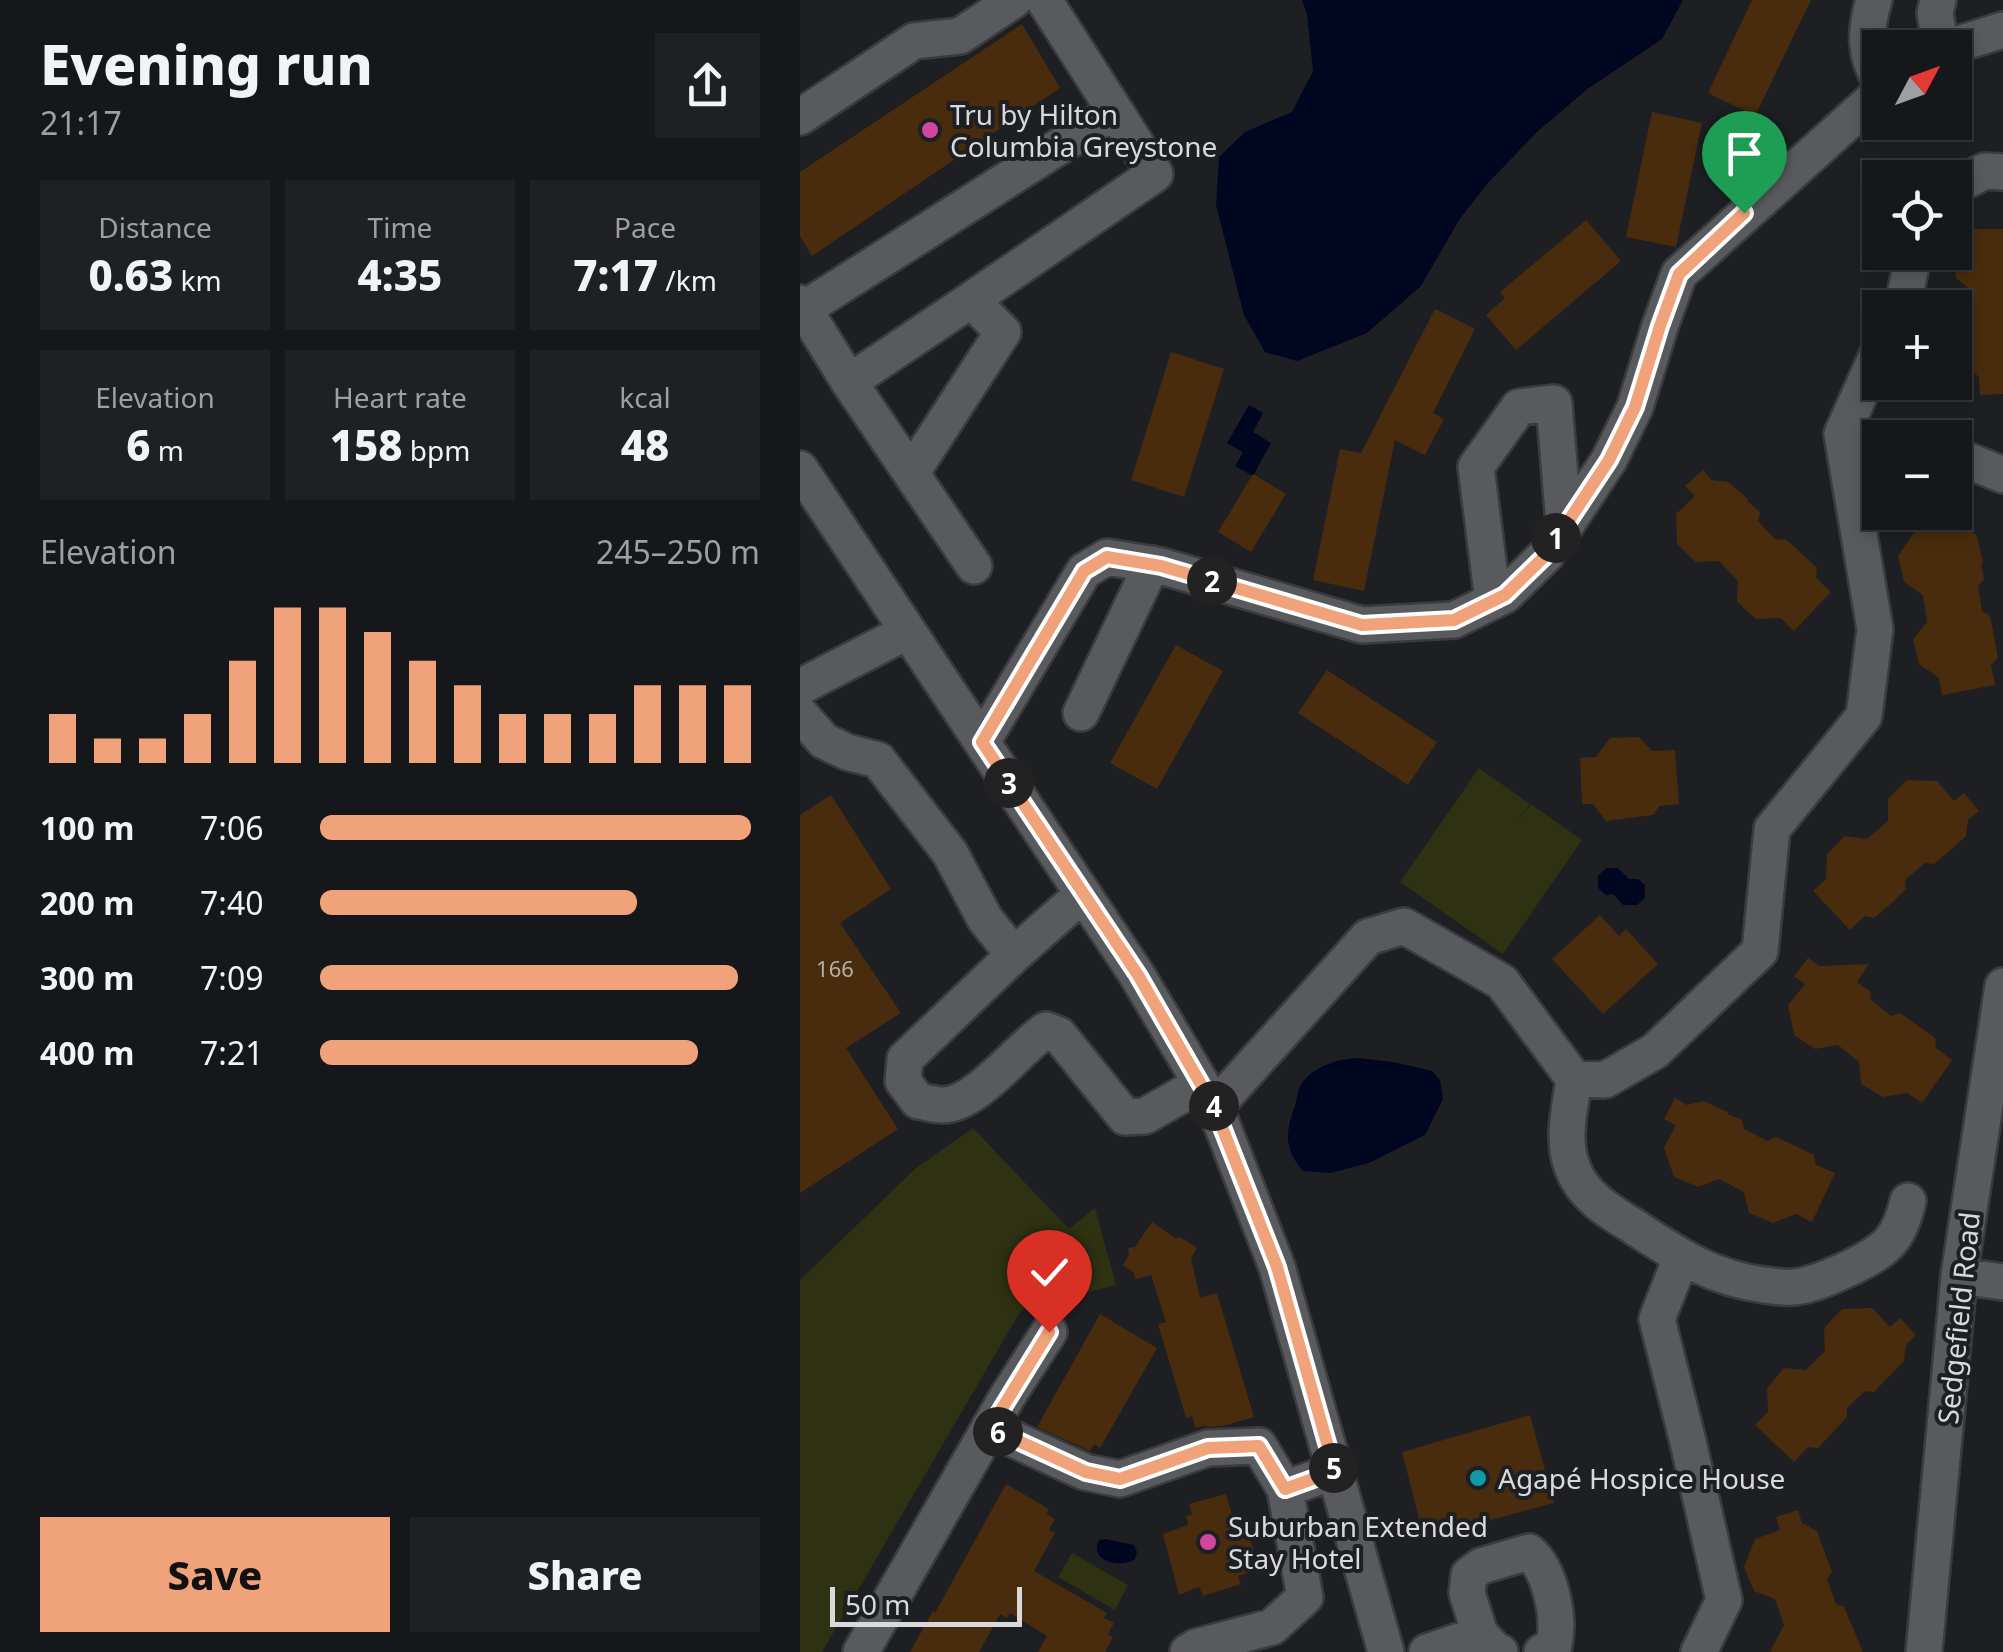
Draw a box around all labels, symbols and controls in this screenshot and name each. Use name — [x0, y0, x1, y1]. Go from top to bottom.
text: Evening run — [40, 26, 373, 101]
north arrow — [1862, 30, 1972, 140]
map controls — [1862, 30, 1972, 530]
button: share — [655, 33, 760, 138]
place label: Tru by Hilton Columbia Greystone — [950, 95, 1217, 165]
text: 21:17 — [40, 101, 122, 144]
pin — [1702, 111, 1787, 214]
marker: Tru by Hilton Columbia Greystone — [919, 119, 941, 141]
icon: arrive — [1717, 126, 1772, 181]
button: locate — [1862, 160, 1972, 270]
text: Distance — [98, 208, 212, 246]
text: Time — [368, 208, 432, 246]
text: Pace — [614, 208, 676, 246]
text: 0.63 — [88, 246, 173, 303]
text: 4:35 — [358, 246, 442, 303]
text: 7:17 — [573, 246, 658, 303]
text: km — [173, 261, 222, 299]
text: /km — [658, 261, 717, 299]
button: + — [1862, 290, 1972, 400]
text: Elevation — [95, 378, 215, 416]
text: Heart rate — [333, 378, 467, 416]
text: kcal — [619, 378, 671, 416]
text: 6 — [126, 416, 150, 473]
text: 158 — [330, 416, 402, 473]
text: 48 — [621, 416, 669, 473]
button: − — [1862, 420, 1972, 530]
text: m — [150, 431, 184, 469]
text: bpm — [402, 431, 470, 469]
pin: 1 — [1531, 513, 1581, 563]
text: 1 — [1548, 519, 1564, 557]
text: Elevation — [40, 530, 177, 573]
text: 245–250 m — [596, 530, 760, 573]
pin: 2 — [1187, 556, 1237, 606]
text: 2 — [1204, 562, 1220, 600]
pin: 3 — [984, 758, 1034, 808]
text: 3 — [1001, 764, 1017, 802]
text: 100 m — [40, 806, 134, 849]
text: 7:06 — [200, 806, 264, 849]
text: 200 m — [40, 881, 134, 924]
text: 7:40 — [200, 881, 264, 924]
house number: 166 — [816, 953, 854, 983]
text: 300 m — [40, 956, 134, 999]
text: 7:09 — [200, 956, 264, 999]
text: 400 m — [40, 1031, 134, 1074]
text: 7:21 — [200, 1031, 264, 1074]
pin: 4 — [1189, 1081, 1239, 1131]
text: 4 — [1206, 1087, 1222, 1125]
street label: Sedgefield Road — [1928, 1210, 1988, 1426]
pin — [1007, 1230, 1092, 1333]
icon: check — [1022, 1245, 1077, 1300]
pin: 6 — [973, 1407, 1023, 1457]
text: 6 — [990, 1413, 1006, 1451]
pin: 5 — [1309, 1443, 1359, 1493]
text: 5 — [1326, 1449, 1342, 1487]
place label: Agapé Hospice House — [1498, 1459, 1785, 1497]
marker: Agapé Hospice House — [1467, 1467, 1489, 1489]
place label: Suburban Extended Stay Hotel — [1228, 1507, 1488, 1577]
button: Save — [40, 1517, 390, 1632]
button: Share — [410, 1517, 760, 1632]
marker: Suburban Extended Stay Hotel — [1197, 1531, 1219, 1553]
scale bar — [830, 1582, 1022, 1626]
text: 50 m — [845, 1585, 911, 1623]

